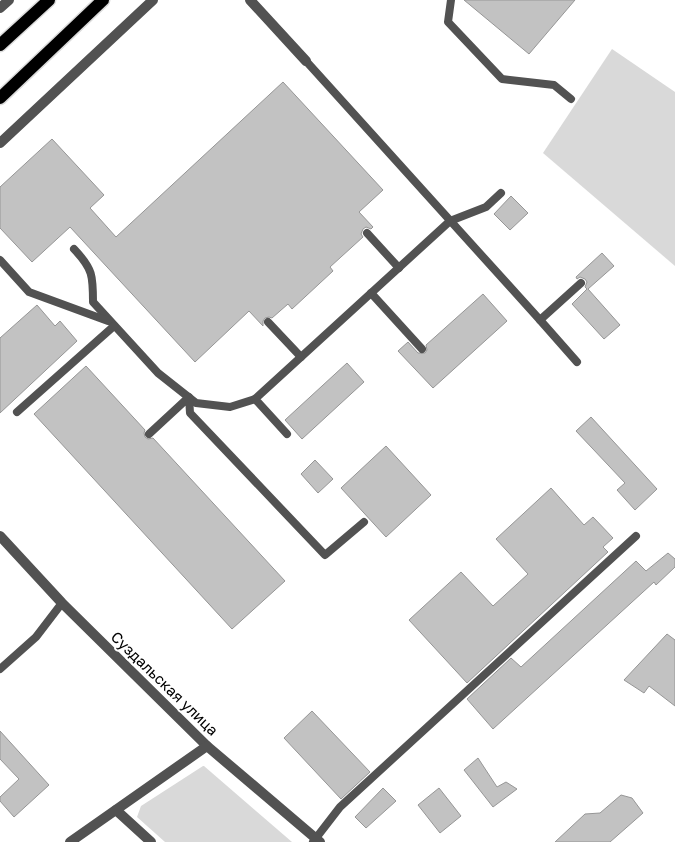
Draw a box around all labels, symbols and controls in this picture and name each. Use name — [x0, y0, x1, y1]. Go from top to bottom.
street label: Суздальская улица — [108, 627, 222, 739]

